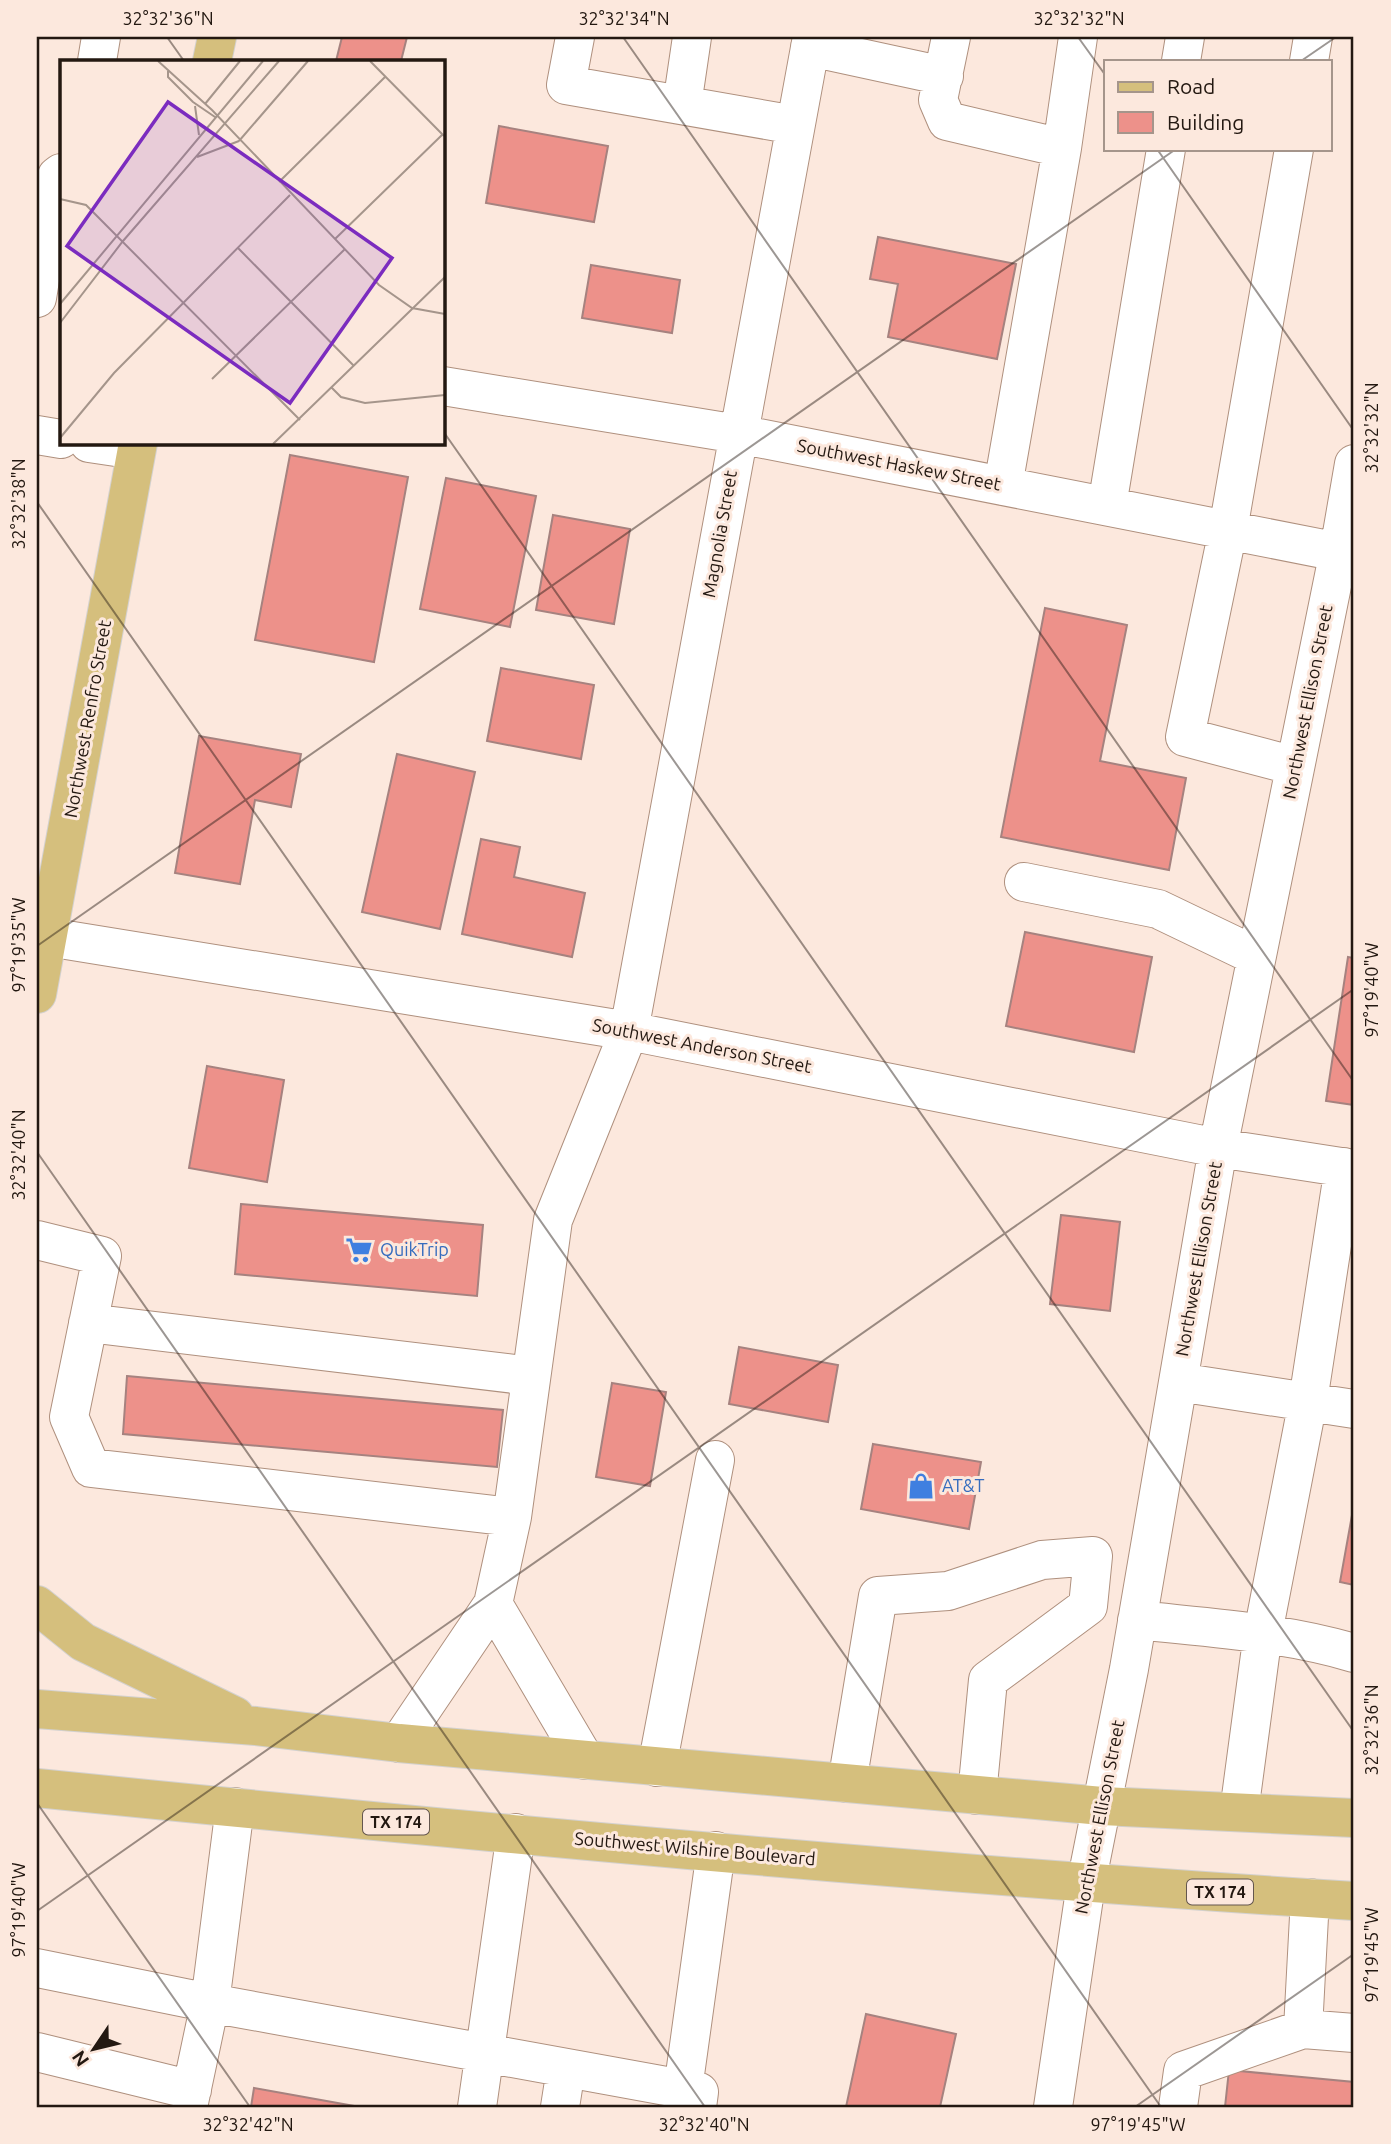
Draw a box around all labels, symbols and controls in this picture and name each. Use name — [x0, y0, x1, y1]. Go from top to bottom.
text: 32°32'36"N — [122, 8, 214, 28]
text: 32°32'34"N — [578, 8, 670, 28]
text: 32°32'32"N — [1033, 8, 1125, 28]
inset map — [60, 60, 444, 444]
legend — [1104, 60, 1332, 150]
text: Road — [1167, 74, 1215, 98]
text: Building — [1167, 110, 1244, 134]
text: 32°32'32"N — [1361, 382, 1381, 474]
street label: Southwest Haskew Street — [796, 434, 1003, 494]
text: 32°32'38"N — [8, 458, 28, 550]
street label: Magnolia Street — [698, 469, 740, 599]
street label: Northwest Ellison Street — [1278, 603, 1336, 801]
street label: Northwest Renfro Street — [60, 618, 114, 819]
text: 97°19'35"W — [8, 897, 28, 993]
text: 97°19'40"W — [1361, 942, 1381, 1038]
street label: Southwest Anderson Street — [591, 1014, 813, 1076]
text: 32°32'40"N — [8, 1109, 28, 1201]
street label: Northwest Ellison Street — [1171, 1160, 1225, 1358]
supermarket icon: QuikTrip — [344, 1235, 374, 1265]
place label: QuikTrip — [380, 1239, 449, 1260]
shop icon: AT&T — [906, 1471, 936, 1501]
place label: AT&T — [942, 1475, 985, 1495]
text: 32°32'36"N — [1361, 1684, 1381, 1776]
street label: Northwest Ellison Street — [1070, 1718, 1128, 1916]
road number: TX 174 — [363, 1810, 429, 1834]
street label: Southwest Wilshire Boulevard — [574, 1827, 817, 1869]
text: 97°19'40"W — [8, 1862, 28, 1958]
road number: TX 174 — [1187, 1880, 1253, 1904]
text: 97°19'45"W — [1361, 1907, 1381, 2003]
north arrow — [60, 2014, 130, 2084]
text: N — [67, 2047, 93, 2071]
text: 32°32'42"N — [202, 2114, 294, 2134]
text: 32°32'40"N — [658, 2114, 750, 2134]
text: 97°19'45"W — [1090, 2114, 1186, 2134]

